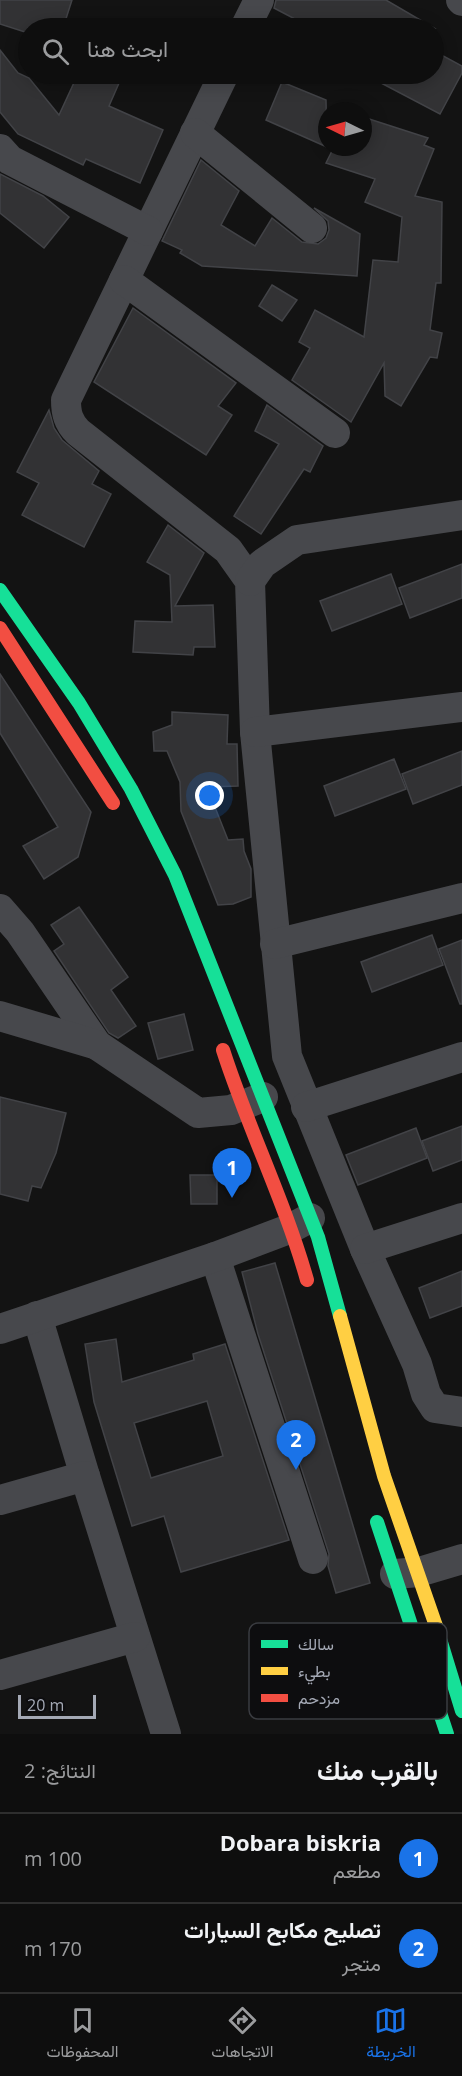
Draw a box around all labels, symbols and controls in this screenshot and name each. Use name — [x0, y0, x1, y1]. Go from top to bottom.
search box — [18, 18, 444, 84]
text: ابحث هنا — [87, 33, 168, 63]
icon: search — [39, 35, 72, 68]
north arrow — [318, 102, 372, 156]
your location — [195, 781, 224, 810]
pin: 1 — [212, 1148, 252, 1198]
pin: 2 — [276, 1420, 316, 1470]
legend — [249, 1623, 447, 1719]
text: سالك — [298, 1633, 334, 1655]
text: بطيء — [298, 1660, 330, 1685]
text: مزدحم — [298, 1687, 340, 1709]
scale bar — [18, 1692, 96, 1720]
text: 20 m — [27, 1694, 64, 1716]
text: بالقرب منك — [317, 1752, 438, 1788]
text: النتائج: 2 — [24, 1757, 96, 1784]
text: Dobara biskria — [220, 1827, 381, 1857]
text: 100 m — [24, 1845, 82, 1872]
text: 1 — [413, 1845, 424, 1872]
text: مطعم — [333, 1857, 381, 1884]
text: تصليح مكابح السيارات — [184, 1914, 381, 1944]
text: 170 m — [24, 1935, 82, 1962]
text: 2 — [413, 1935, 424, 1962]
text: متجر — [342, 1950, 381, 1977]
tab: المحفوظات — [46, 2004, 119, 2066]
tab: الاتجاهات — [211, 2004, 273, 2066]
tab: الخريطة — [366, 2004, 416, 2066]

